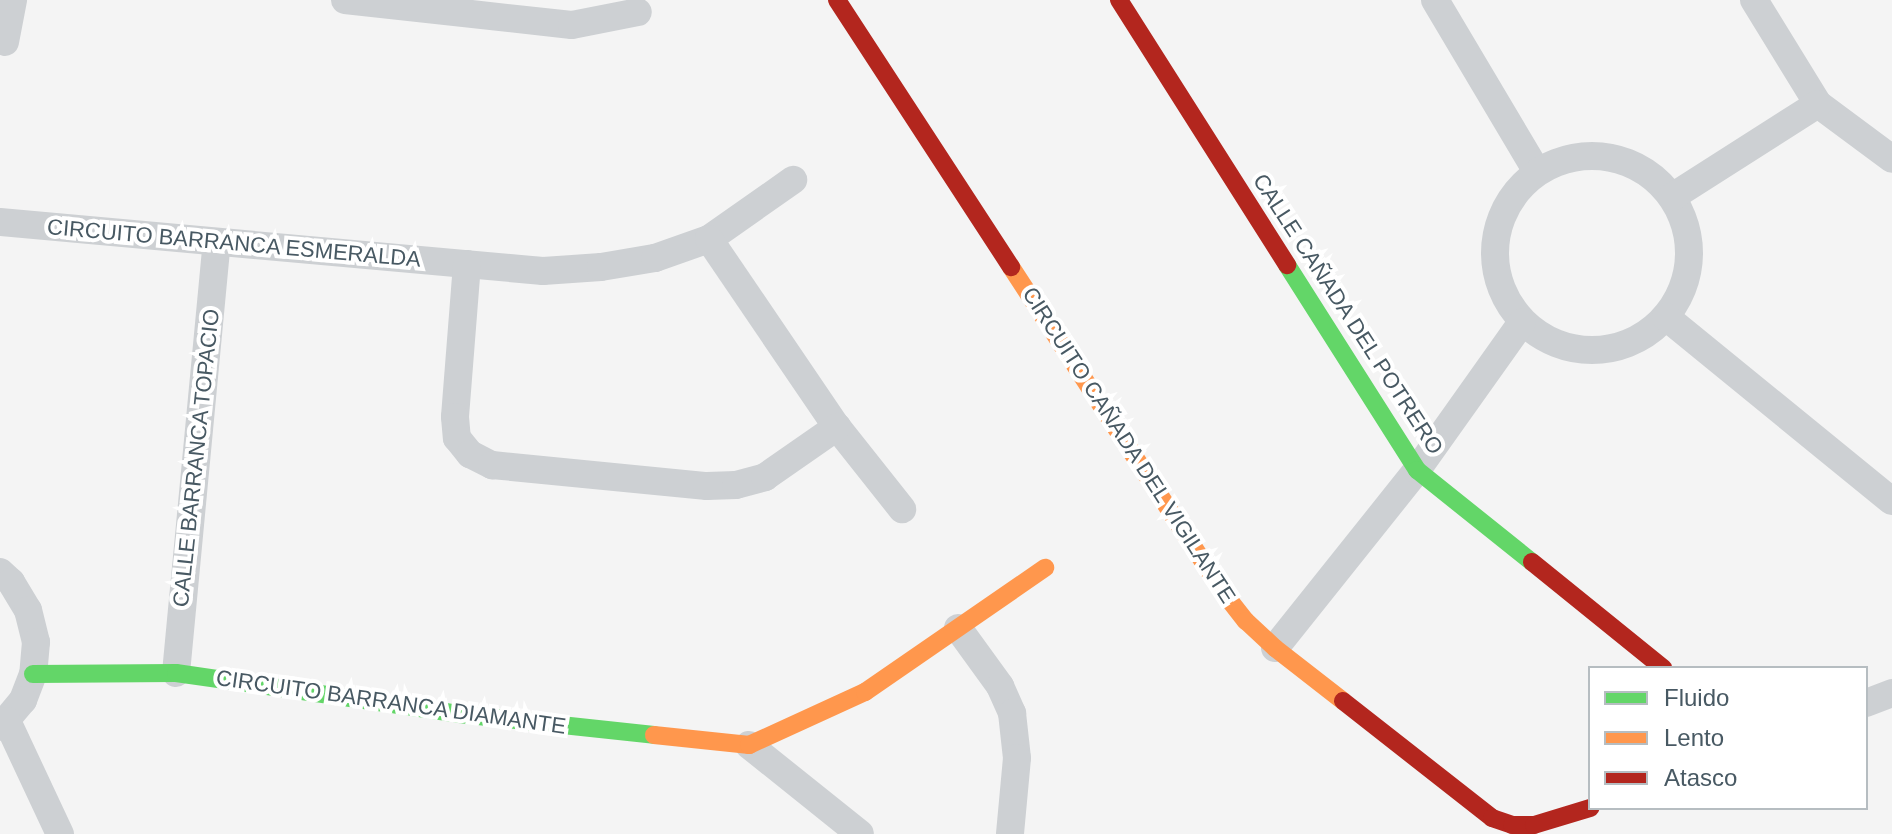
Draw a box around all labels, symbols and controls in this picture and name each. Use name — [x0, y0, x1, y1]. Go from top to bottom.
street label: CALLE CAÑADA DEL POTRERO — [1247, 168, 1449, 460]
street label: CIRCUITO BARRANCA ESMERALDA — [46, 213, 422, 273]
street label: CIRCUITO CAÑADA DEL VIGILANTE — [1016, 281, 1242, 609]
street label: CALLE BARRANCA TOPACIO — [167, 307, 225, 609]
street label: CIRCUITO BARRANCA DIAMANTE — [214, 664, 568, 740]
legend — [1588, 666, 1868, 810]
text: Fluido — [1664, 684, 1729, 711]
text: Lento — [1664, 724, 1724, 751]
text: Atasco — [1664, 764, 1737, 791]

